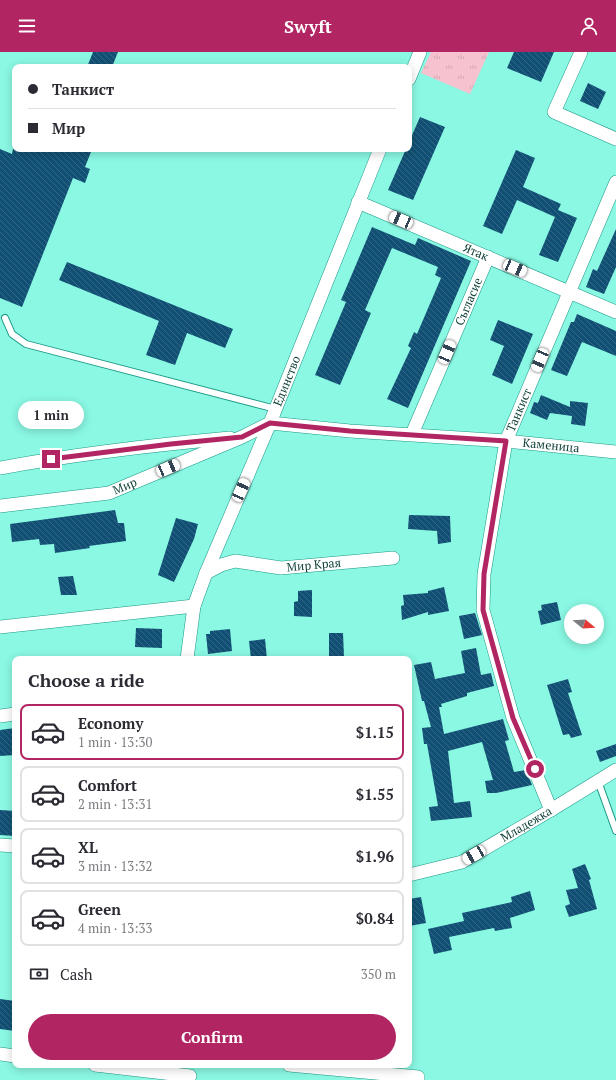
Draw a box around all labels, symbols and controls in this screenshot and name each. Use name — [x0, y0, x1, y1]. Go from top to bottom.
text: Swyft — [284, 14, 332, 38]
icon: menu — [16, 15, 38, 37]
icon: person — [578, 15, 600, 37]
text: Танкист — [52, 79, 114, 99]
text: Мир — [52, 118, 85, 138]
car — [388, 210, 414, 230]
street label: Ятак — [461, 240, 491, 264]
car — [502, 258, 528, 278]
street label: Съгласие — [451, 275, 485, 328]
car — [437, 339, 457, 365]
car — [530, 347, 550, 373]
street label: Единство — [270, 353, 303, 408]
street label: Танкист — [503, 386, 535, 434]
callout: 1 min — [18, 401, 84, 429]
text: 1 min — [33, 406, 69, 424]
street label: Каменица — [522, 435, 580, 455]
route end — [42, 450, 60, 468]
car — [155, 458, 181, 478]
street label: Мир — [110, 474, 139, 498]
car — [231, 477, 251, 503]
street label: Мир Края — [286, 555, 342, 574]
north arrow — [564, 604, 604, 644]
map controls — [564, 604, 604, 644]
text: Choose a ride — [28, 668, 144, 692]
text: Economy — [78, 713, 143, 733]
icon: car — [30, 714, 66, 750]
text: $1.15 — [356, 722, 394, 742]
text: 1 min · 13:30 — [78, 733, 152, 751]
route start — [526, 760, 544, 778]
text: Comfort — [78, 775, 137, 795]
icon: car — [30, 776, 66, 812]
text: $1.55 — [356, 784, 394, 804]
text: 2 min · 13:31 — [78, 795, 152, 813]
street label: Младежка — [498, 803, 554, 845]
text: XL — [78, 837, 98, 857]
icon: car — [30, 838, 66, 874]
car — [461, 844, 487, 866]
text: $1.96 — [356, 846, 394, 866]
text: 3 min · 13:32 — [78, 857, 152, 875]
text: Green — [78, 899, 121, 919]
icon: car — [30, 900, 66, 936]
text: $0.84 — [356, 908, 394, 928]
text: 4 min · 13:33 — [78, 919, 152, 937]
icon: cash — [28, 963, 50, 985]
text: Cash — [60, 964, 93, 984]
text: 350 m — [361, 965, 396, 983]
button: Confirm — [28, 1014, 396, 1060]

